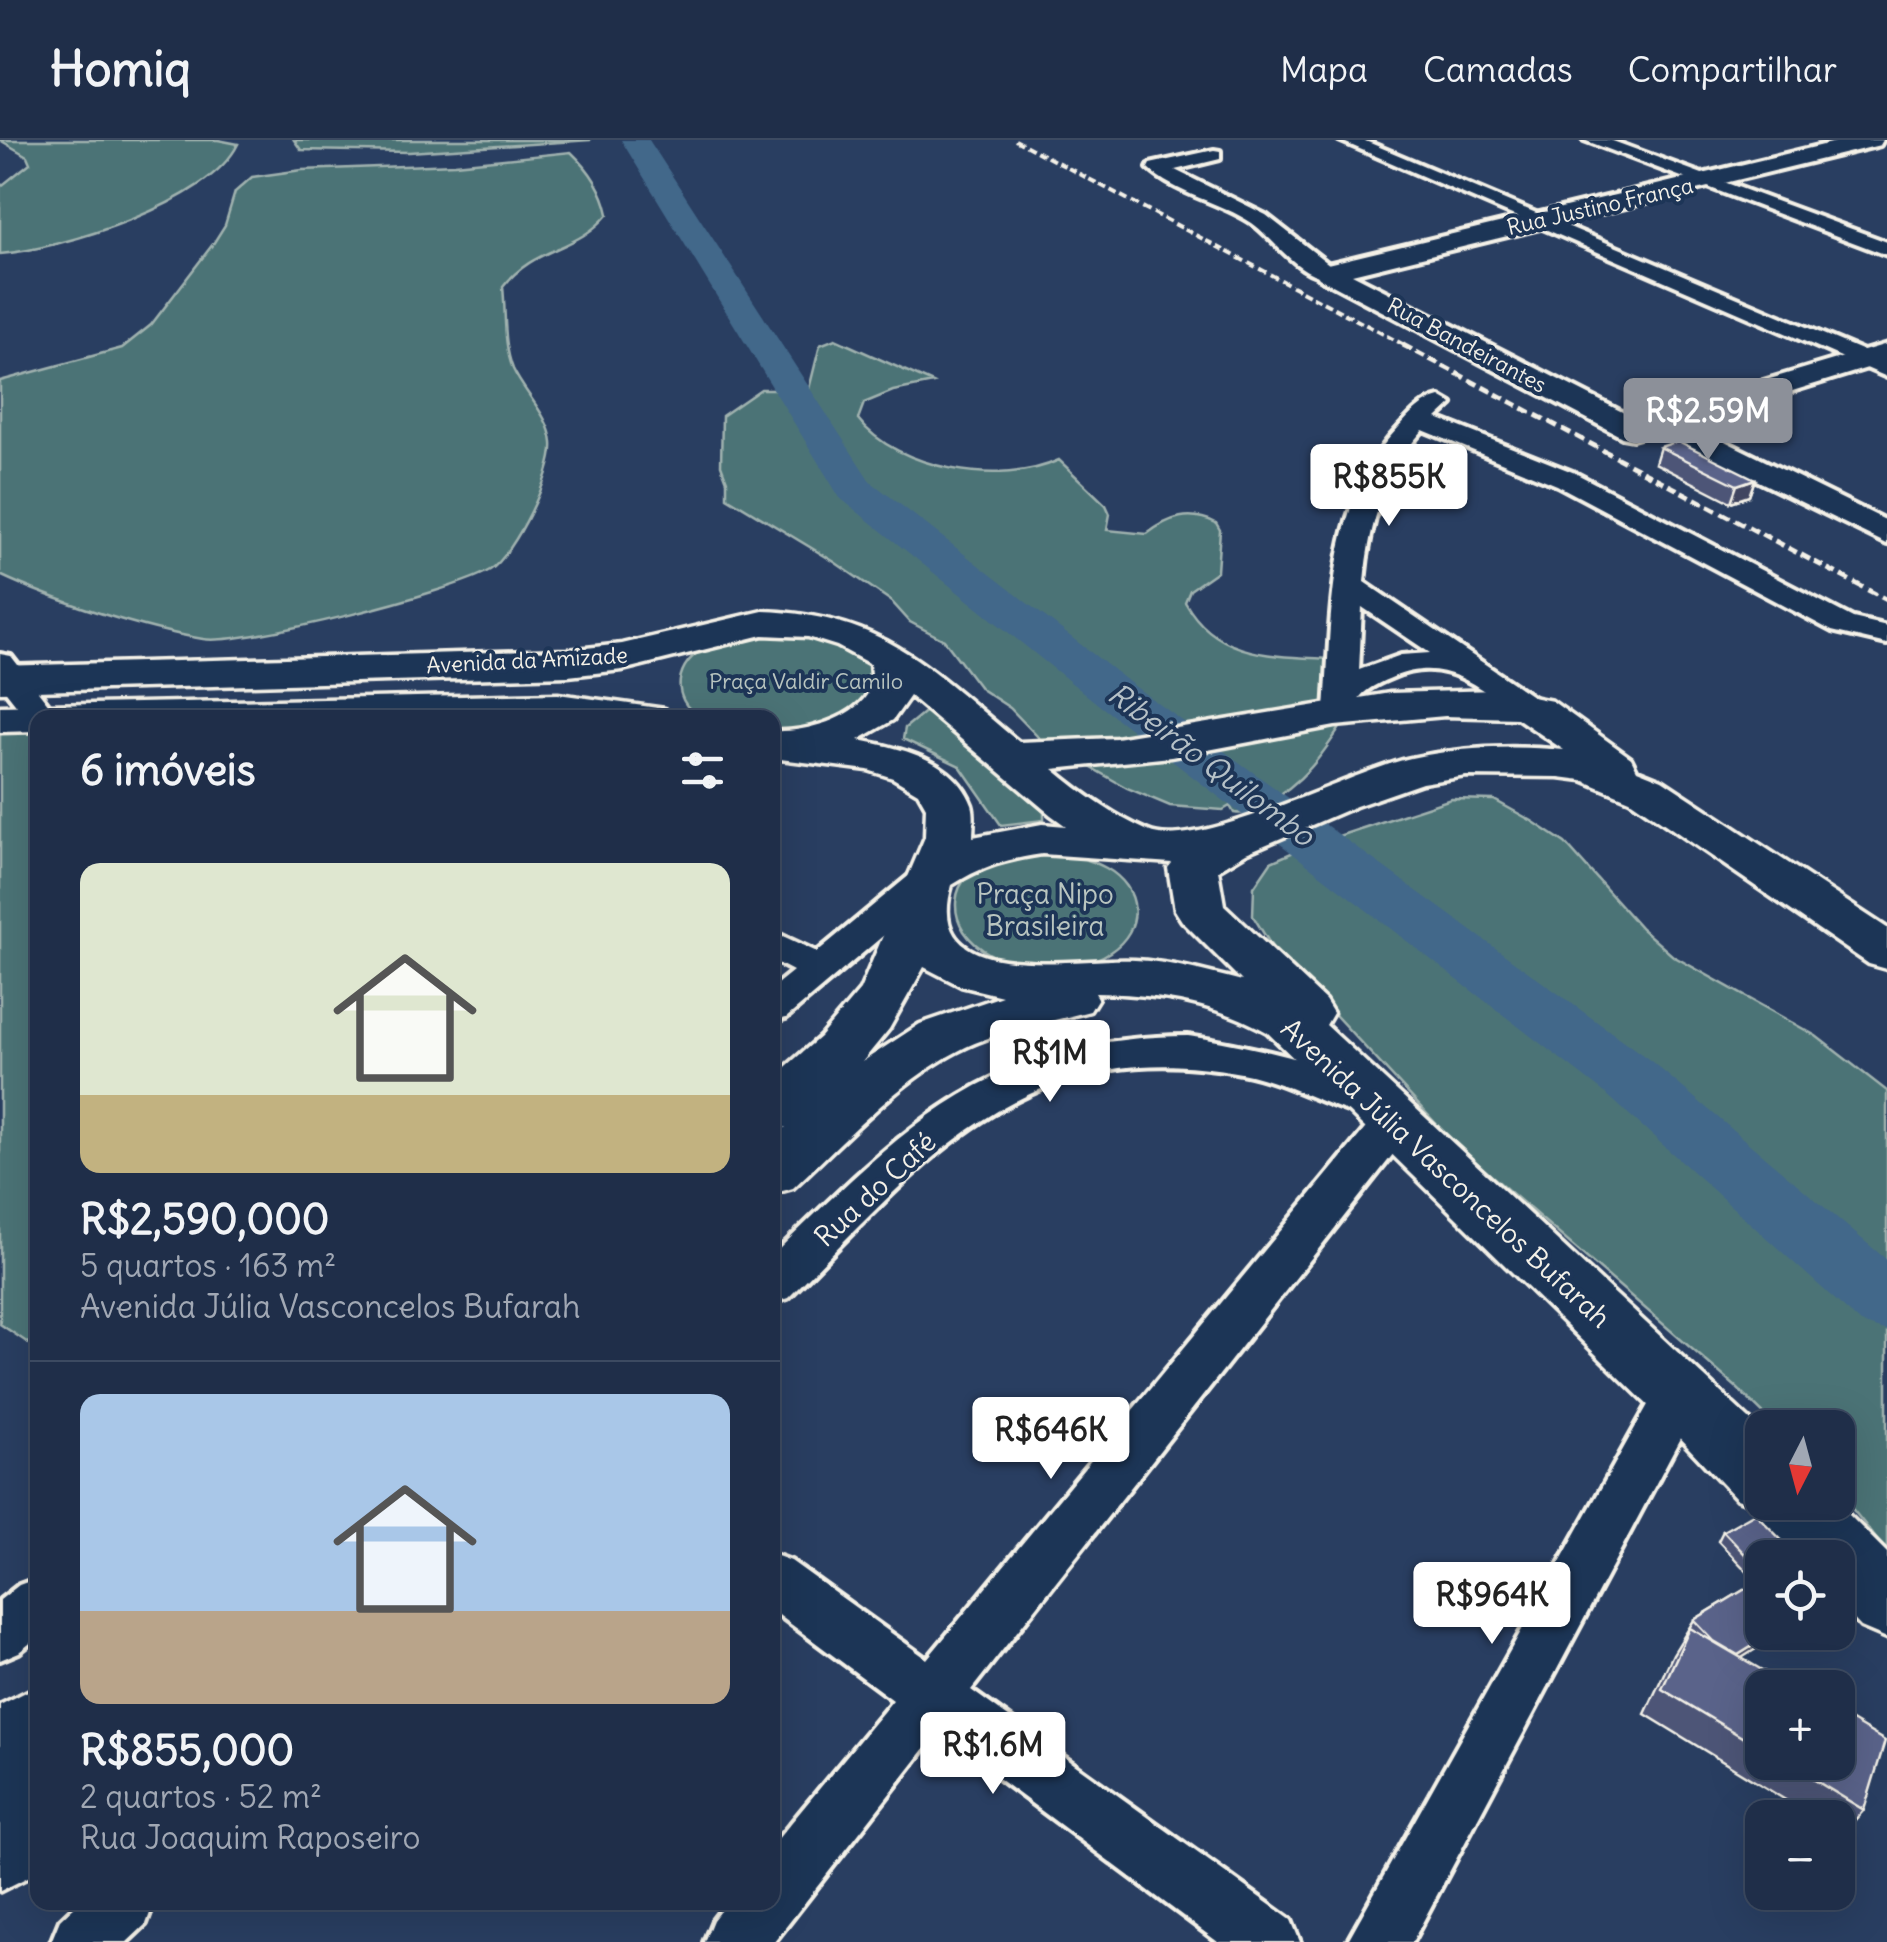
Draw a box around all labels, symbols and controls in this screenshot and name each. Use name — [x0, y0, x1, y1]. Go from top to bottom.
text: Homiq — [50, 39, 191, 99]
text: Mapa — [1280, 47, 1368, 91]
text: Camadas — [1423, 47, 1573, 91]
text: Compartilhar — [1628, 47, 1837, 91]
street label: Rua Justino França — [1504, 171, 1696, 241]
street label: Rua Bandeirantes — [1382, 291, 1552, 399]
pin: R$2.59M — [1616, 378, 1800, 463]
text: R$2.59M — [1645, 390, 1771, 431]
pin: R$855K — [1308, 444, 1470, 529]
text: R$855K — [1332, 456, 1446, 497]
street label: Avenida da Amizade — [426, 641, 628, 679]
park label: Praça Valdir Camilo — [709, 667, 903, 695]
water label: Ribeirão Quilombo — [1101, 674, 1324, 855]
icon: filters — [675, 743, 730, 798]
text: 6 imóveis — [80, 744, 256, 796]
park label: Praça Nipo Brasileira — [976, 876, 1114, 944]
icon: home — [315, 928, 495, 1108]
street label: Avenida Júlia Vasconcelos Bufarah — [1274, 1011, 1618, 1335]
pin: R$1M — [991, 1020, 1109, 1105]
text: R$1M — [1012, 1032, 1088, 1073]
street label: Rua do Café — [807, 1124, 943, 1254]
text: R$2,590,000 — [80, 1193, 329, 1245]
text: 5 quartos · 163 m² — [80, 1245, 336, 1286]
text: Avenida Júlia Vasconcelos Bufarah — [80, 1286, 580, 1327]
pin: R$646K — [970, 1397, 1132, 1482]
text: R$646K — [994, 1409, 1108, 1450]
north arrow — [1745, 1410, 1855, 1520]
map controls — [1745, 1410, 1855, 1910]
icon: home — [315, 1459, 495, 1639]
button: locate — [1745, 1540, 1855, 1650]
pin: R$964K — [1411, 1562, 1573, 1647]
text: R$964K — [1435, 1574, 1549, 1615]
button: + — [1745, 1670, 1855, 1780]
pin: R$1.6M — [912, 1712, 1074, 1797]
text: R$855,000 — [80, 1724, 294, 1776]
text: R$1.6M — [942, 1724, 1044, 1765]
text: 2 quartos · 52 m² — [80, 1776, 322, 1817]
button: − — [1745, 1800, 1855, 1910]
text: Rua Joaquim Raposeiro — [80, 1817, 421, 1858]

